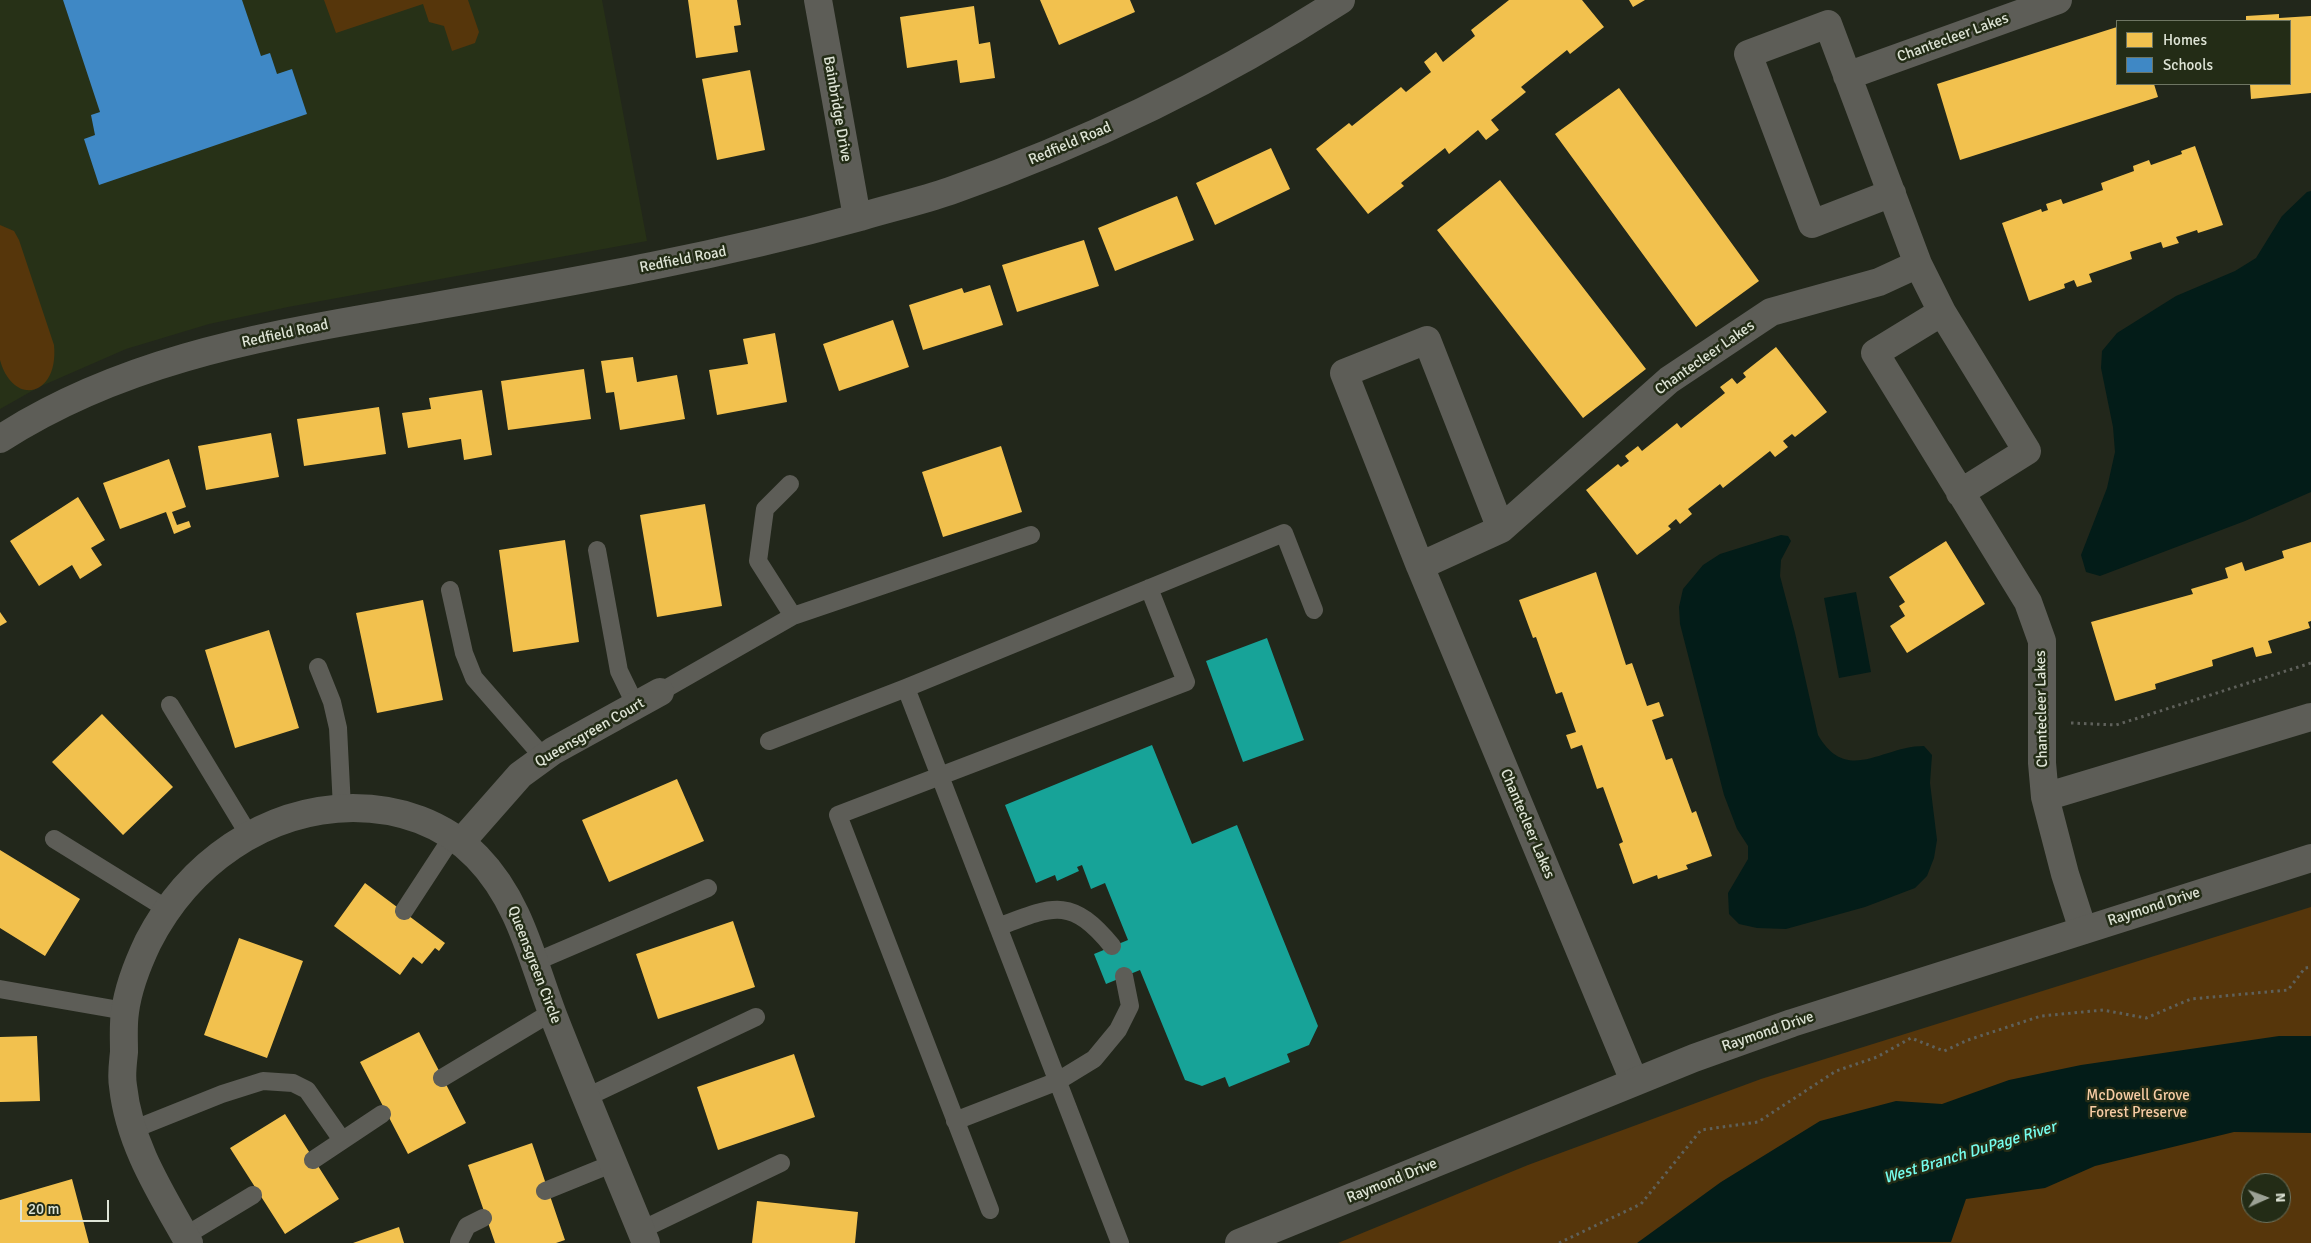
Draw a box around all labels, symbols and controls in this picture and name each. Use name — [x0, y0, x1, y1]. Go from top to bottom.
street label: Chantecleer Lakes — [1895, 9, 2011, 67]
legend — [2116, 20, 2291, 85]
text: Homes — [2163, 31, 2207, 49]
street label: Bainbridge Drive — [819, 55, 855, 163]
text: Schools — [2163, 56, 2213, 74]
street label: Redfield Road — [1026, 118, 1114, 170]
street label: Redfield Road — [638, 243, 728, 277]
street label: Redfield Road — [240, 316, 330, 352]
street label: Chantecleer Lakes — [1652, 317, 1758, 399]
street label: Chantecleer Lakes — [2032, 650, 2052, 768]
street label: Queensgreen Court — [532, 694, 648, 772]
street label: Chantecleer Lakes — [1496, 766, 1558, 882]
street label: Raymond Drive — [2106, 884, 2202, 930]
street label: Queensgreen Circle — [503, 904, 565, 1026]
street label: Raymond Drive — [1720, 1008, 1816, 1056]
park label: McDowell Grove Forest Preserve — [2086, 1087, 2190, 1122]
water label: West Branch DuPage River — [1881, 1118, 2059, 1188]
street label: Raymond Drive — [1344, 1155, 1440, 1207]
north arrow — [2241, 1173, 2291, 1223]
scale bar — [22, 1190, 111, 1222]
text: N — [2272, 1192, 2289, 1203]
text: 20 m — [28, 1200, 59, 1218]

